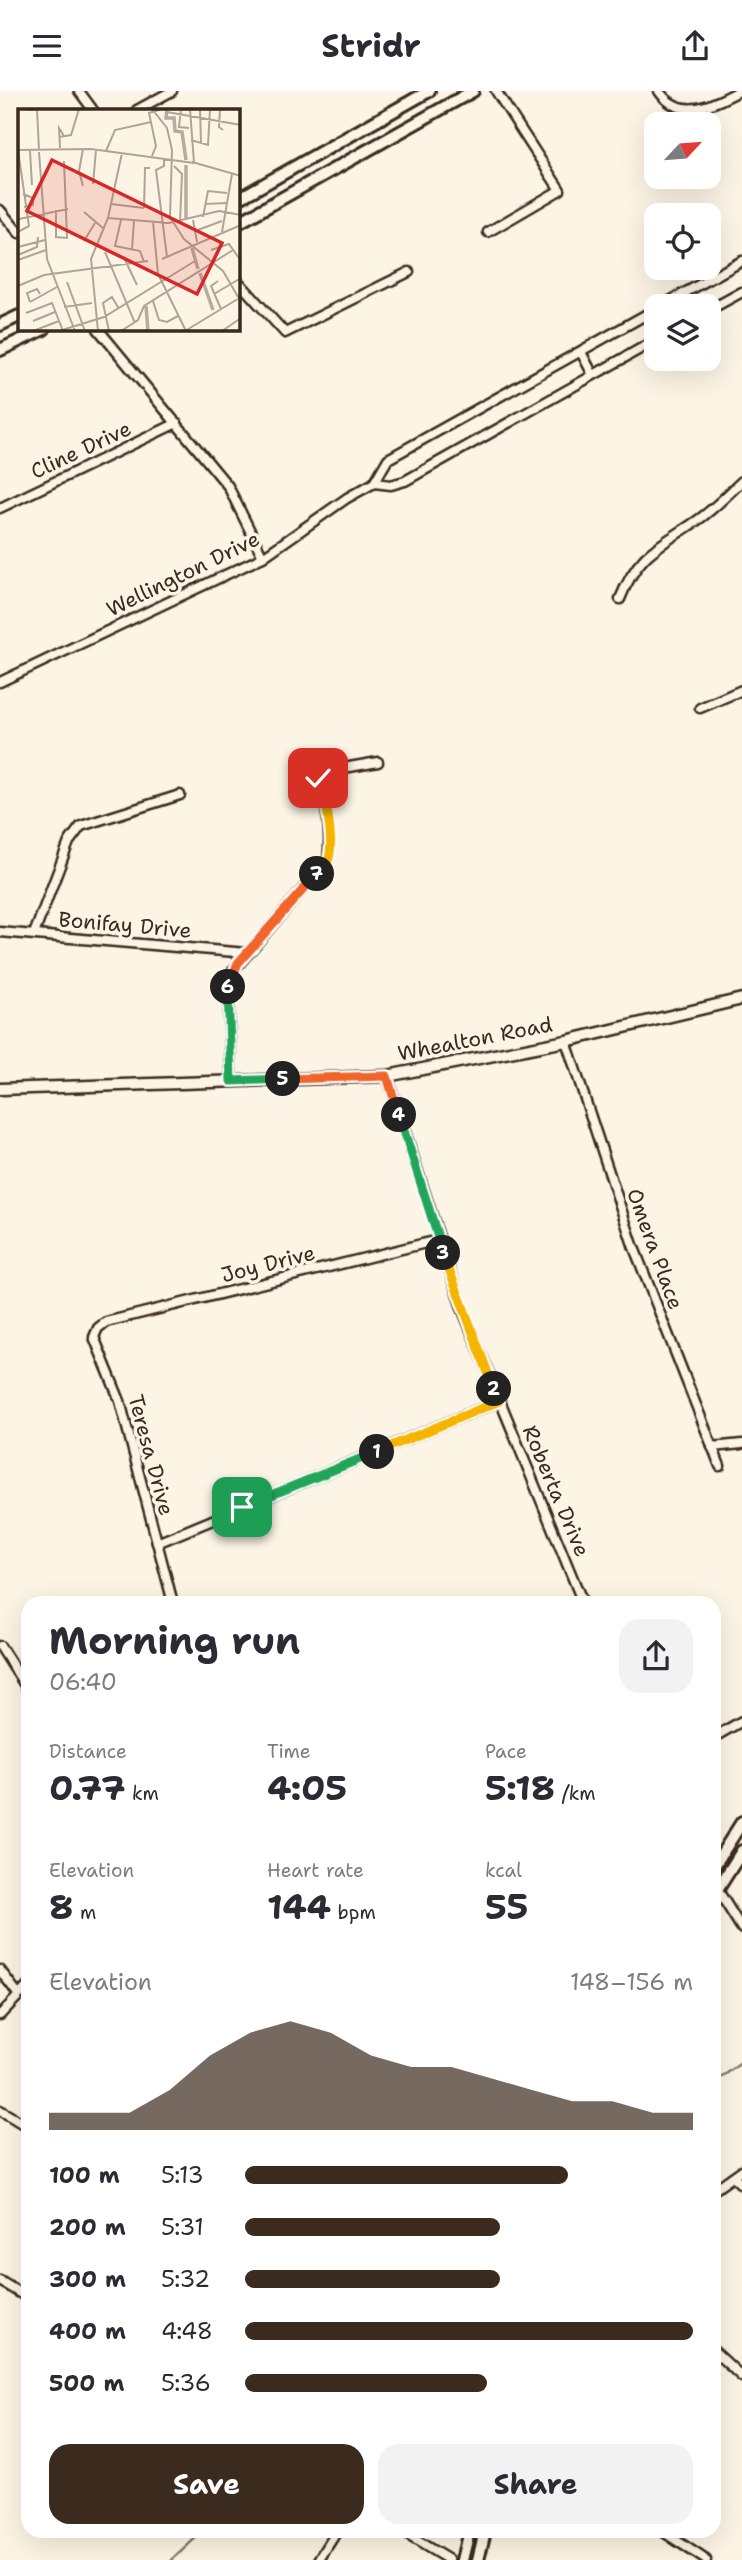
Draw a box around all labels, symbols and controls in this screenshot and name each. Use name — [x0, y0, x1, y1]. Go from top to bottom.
text: Stridr — [321, 24, 421, 67]
icon: menu — [28, 27, 66, 65]
icon: share — [676, 27, 714, 65]
inset map — [18, 109, 240, 331]
north arrow — [644, 112, 721, 189]
map controls — [644, 112, 721, 371]
button: locate — [644, 203, 721, 280]
button: layers — [644, 294, 721, 371]
street label: Cline Drive — [26, 414, 136, 486]
street label: Wellington Drive — [102, 525, 264, 623]
pin — [288, 748, 348, 808]
icon: check — [299, 759, 337, 797]
pin: 7 — [300, 857, 334, 891]
text: 7 — [310, 861, 323, 886]
street label: Bonifay Drive — [57, 905, 193, 945]
pin: 6 — [210, 969, 246, 1005]
text: 6 — [221, 974, 234, 999]
street label: Whealton Road — [395, 1010, 555, 1068]
pin: 5 — [266, 1061, 300, 1097]
text: 5 — [277, 1066, 288, 1091]
pin: 4 — [382, 1097, 416, 1133]
text: 4 — [392, 1102, 405, 1127]
street label: Omera Place — [620, 1185, 690, 1313]
pin: 3 — [426, 1235, 460, 1271]
street label: Joy Drive — [218, 1239, 318, 1289]
text: 3 — [436, 1240, 449, 1265]
pin: 2 — [476, 1371, 512, 1407]
text: 2 — [487, 1376, 500, 1401]
street label: Teresa Drive — [121, 1391, 181, 1519]
street label: Roberta Drive — [516, 1421, 596, 1561]
pin: 1 — [360, 1435, 394, 1469]
text: 1 — [372, 1439, 381, 1464]
pin — [212, 1477, 272, 1537]
icon: arrive — [223, 1488, 261, 1526]
text: Morning run — [49, 1615, 300, 1666]
button: share — [619, 1619, 693, 1693]
text: 06:40 — [49, 1667, 117, 1697]
text: Distance — [49, 1739, 127, 1764]
text: Time — [267, 1739, 311, 1764]
text: Pace — [485, 1739, 527, 1764]
text: 0.77 — [49, 1764, 126, 1811]
text: 4:05 — [267, 1764, 347, 1811]
text: 5:18 — [485, 1764, 555, 1811]
text: km — [126, 1781, 159, 1806]
text: /km — [555, 1781, 596, 1806]
text: Elevation — [49, 1858, 134, 1883]
text: Heart rate — [267, 1858, 364, 1883]
text: kcal — [485, 1858, 522, 1883]
text: 8 — [49, 1883, 74, 1930]
text: 144 — [267, 1883, 331, 1930]
text: 55 — [485, 1883, 528, 1930]
text: m — [74, 1900, 96, 1925]
text: bpm — [331, 1900, 376, 1925]
text: Elevation — [49, 1967, 152, 1997]
text: 148–156 m — [570, 1967, 693, 1997]
text: 100 m — [49, 2160, 120, 2190]
text: 5:13 — [161, 2160, 204, 2190]
text: 200 m — [49, 2212, 126, 2242]
text: 5:31 — [161, 2212, 204, 2242]
text: 300 m — [49, 2264, 126, 2294]
text: 5:32 — [161, 2264, 210, 2294]
text: 400 m — [49, 2316, 126, 2346]
text: 4:48 — [161, 2316, 213, 2346]
text: 500 m — [49, 2368, 124, 2398]
text: 5:36 — [161, 2368, 211, 2398]
button: Save — [49, 2444, 364, 2524]
button: Share — [378, 2444, 693, 2524]

